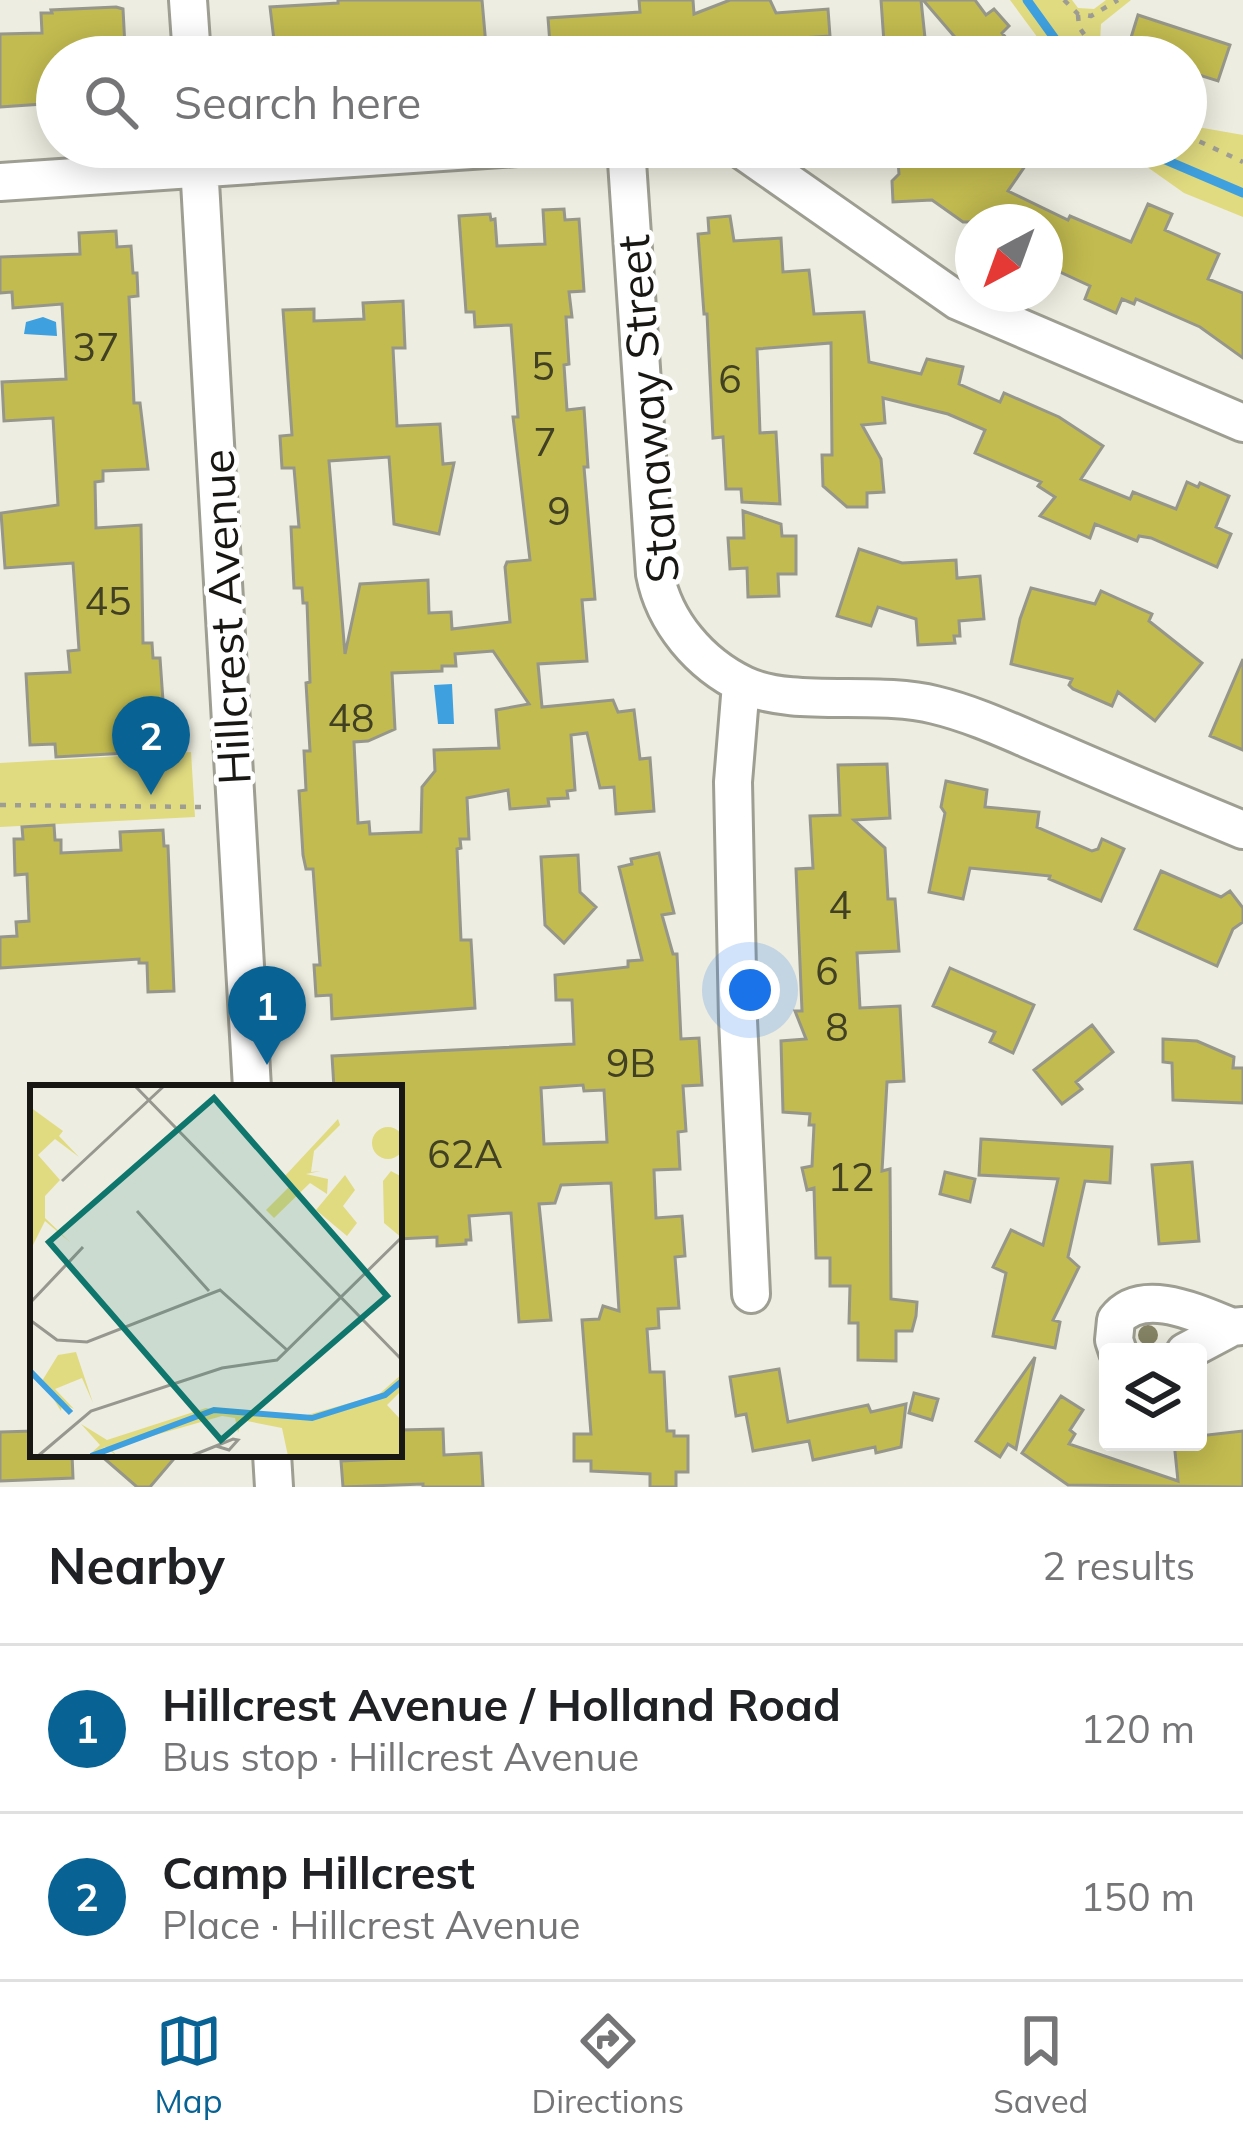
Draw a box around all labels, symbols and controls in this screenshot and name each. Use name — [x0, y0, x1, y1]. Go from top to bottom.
search box — [36, 36, 1207, 168]
icon: search — [78, 69, 144, 135]
text: Search here — [174, 74, 421, 130]
north arrow — [955, 204, 1063, 312]
street label: Stanaway Street — [604, 233, 690, 585]
house number: 37 — [73, 322, 119, 371]
house number: 5 — [531, 341, 555, 390]
house number: 6 — [718, 354, 742, 403]
house number: 7 — [533, 417, 557, 466]
street label: Hillcrest Avenue — [188, 448, 262, 786]
house number: 9 — [547, 486, 571, 535]
house number: 45 — [85, 576, 131, 625]
house number: 48 — [328, 693, 374, 742]
pin: 2 — [112, 696, 190, 795]
house number: 4 — [828, 880, 852, 929]
house number: 6 — [815, 946, 839, 995]
your location — [720, 960, 780, 1020]
pin: 1 — [228, 966, 306, 1065]
house number: 8 — [825, 1002, 849, 1051]
house number: 9B — [606, 1038, 656, 1087]
inset map — [30, 1085, 402, 1457]
house number: 62A — [427, 1129, 503, 1178]
house number: 12 — [828, 1152, 874, 1201]
map controls — [1099, 1343, 1207, 1451]
button: layers — [1099, 1343, 1207, 1451]
text: Nearby — [48, 1533, 225, 1597]
text: 2 results — [1042, 1541, 1195, 1590]
text: Hillcrest Avenue / Holland Road — [162, 1676, 841, 1732]
text: 1 — [75, 1704, 99, 1753]
text: 120 m — [1080, 1704, 1195, 1753]
text: Bus stop · Hillcrest Avenue — [162, 1732, 639, 1781]
text: Camp Hillcrest — [162, 1844, 475, 1900]
text: 2 — [75, 1872, 99, 1921]
text: 150 m — [1080, 1872, 1195, 1921]
text: Place · Hillcrest Avenue — [162, 1900, 581, 1949]
tab: Map — [155, 2008, 222, 2121]
tab: Directions — [532, 2008, 684, 2121]
tab: Saved — [993, 2008, 1088, 2121]

